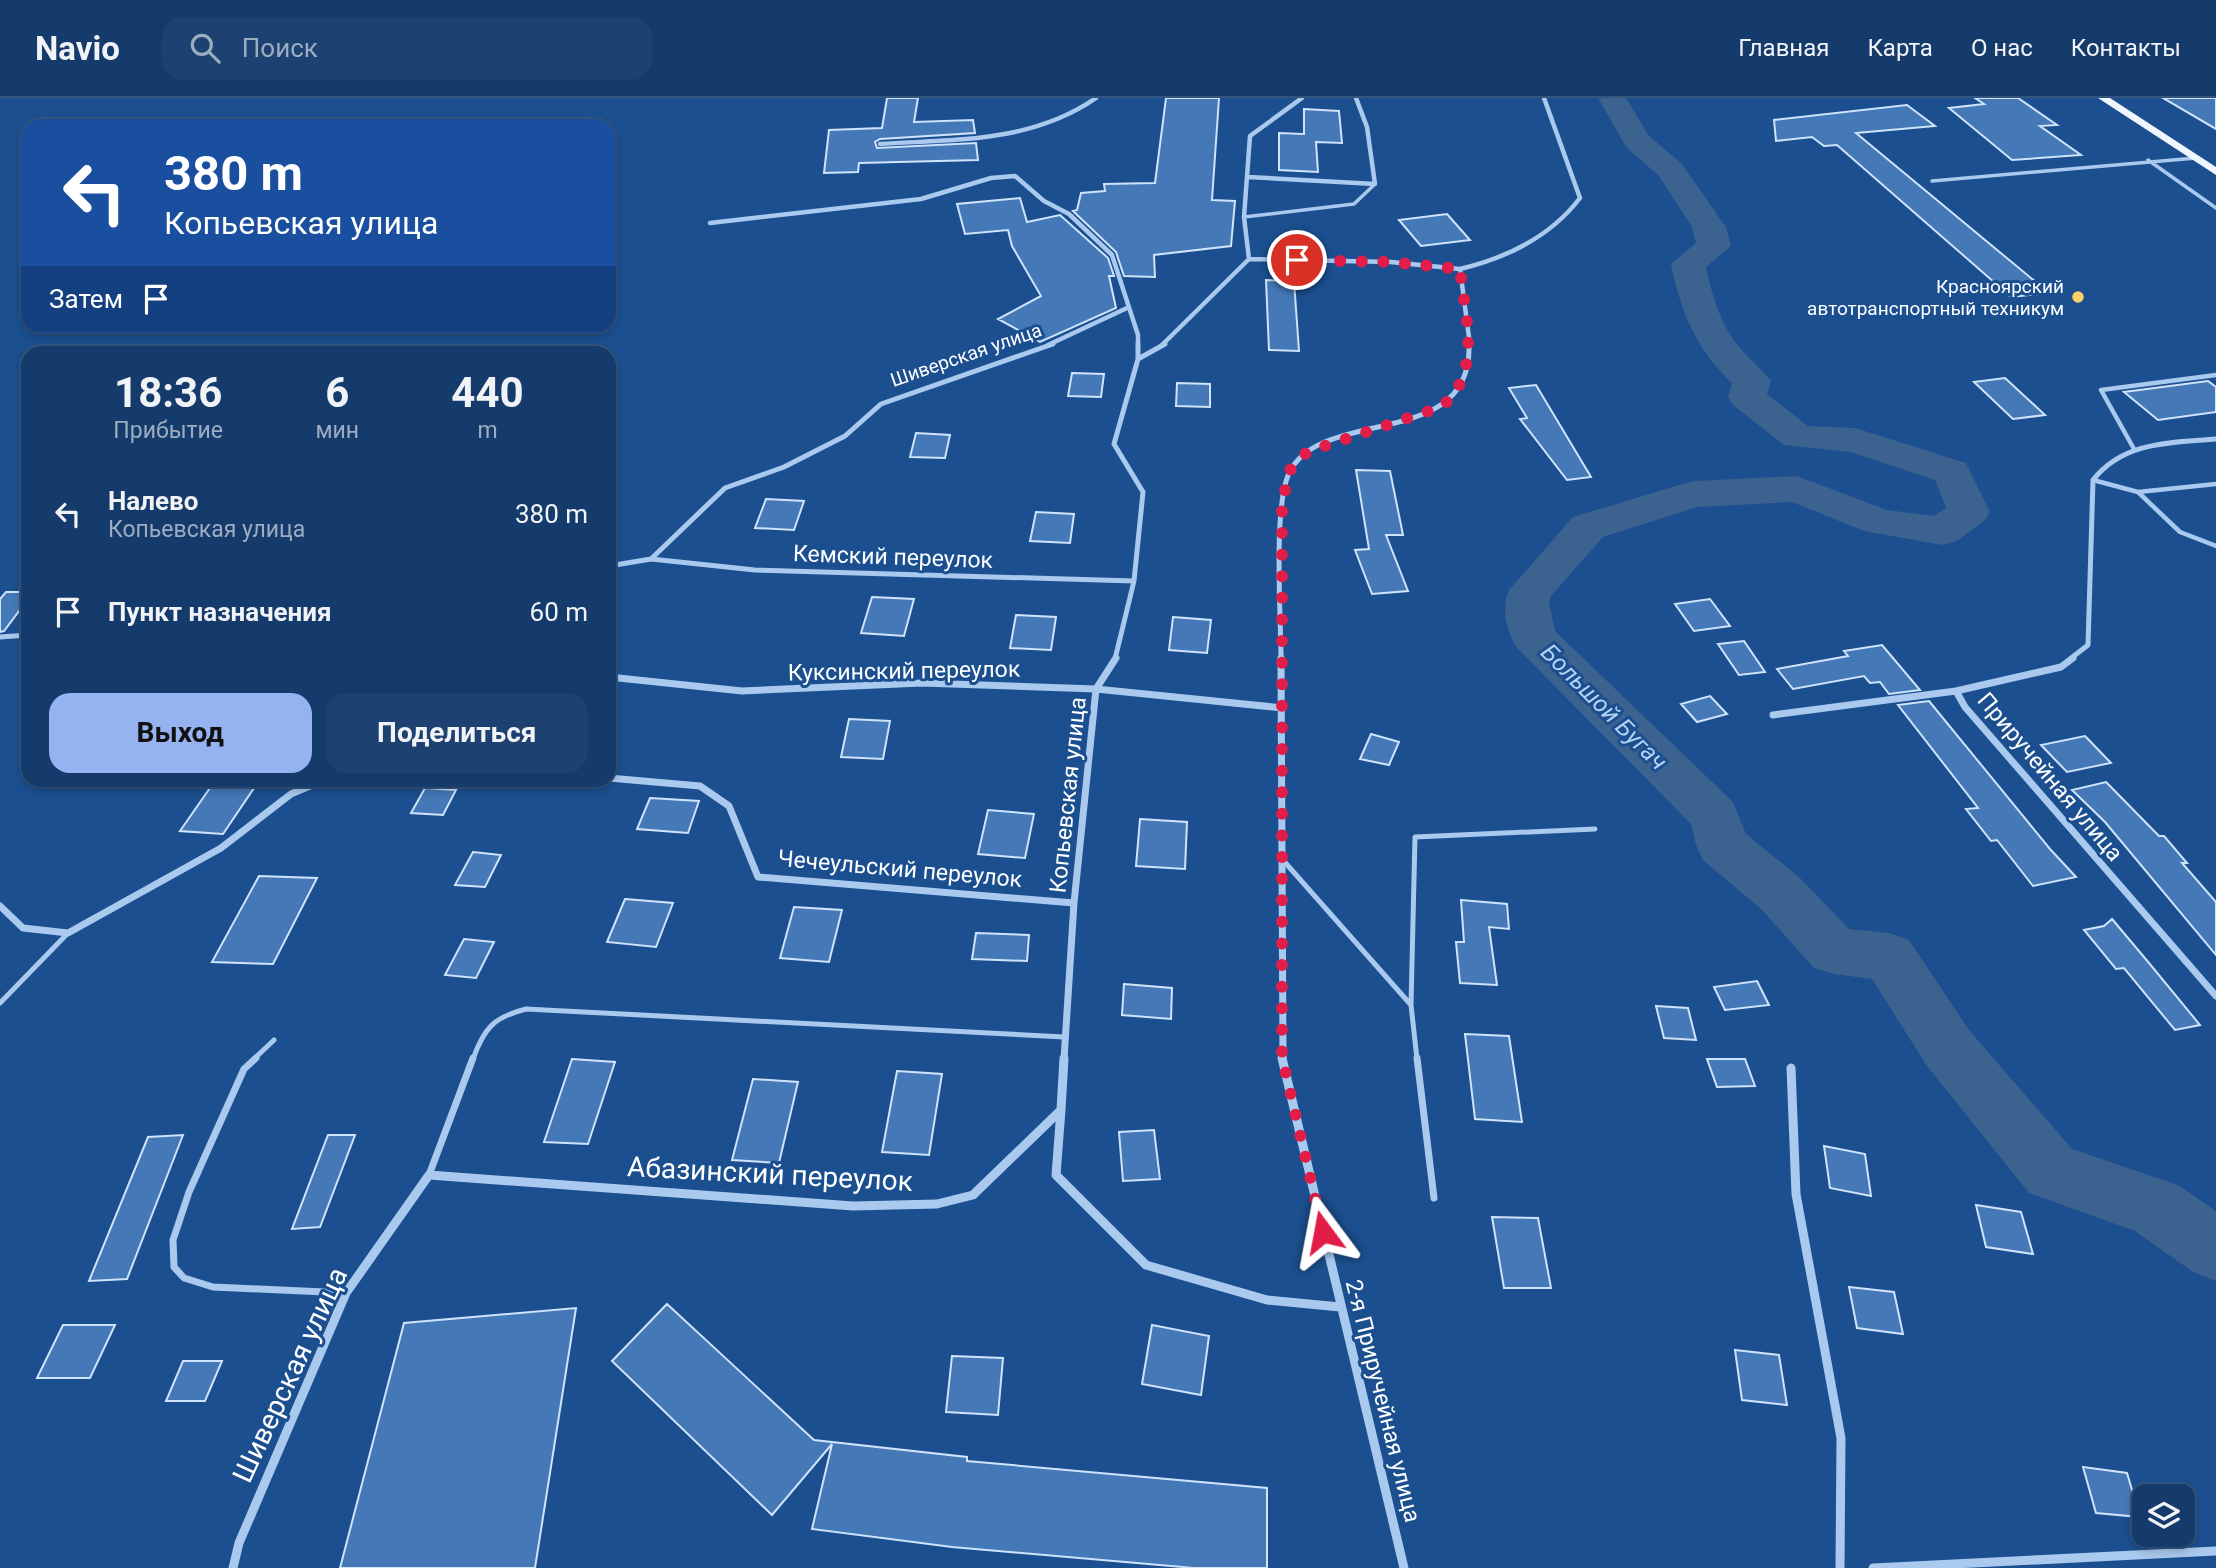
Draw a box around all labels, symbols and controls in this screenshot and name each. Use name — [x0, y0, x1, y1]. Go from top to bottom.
search box — [162, 17, 652, 80]
text: Navio — [35, 29, 120, 68]
icon: search — [186, 29, 224, 67]
text: Поиск — [242, 33, 318, 63]
text: Главная — [1738, 34, 1829, 62]
text: Карта — [1867, 34, 1933, 62]
text: О нас — [1971, 34, 2033, 62]
text: Контакты — [2071, 34, 2181, 62]
text: 380 m — [164, 145, 303, 202]
icon: left — [49, 147, 140, 238]
text: Копьевская улица — [164, 204, 438, 242]
pin — [1267, 230, 1327, 290]
icon: arrive — [1278, 241, 1316, 279]
place label: Красноярский автотранспортный техникум — [1807, 275, 2064, 320]
icon: arrive — [137, 280, 175, 318]
text: Затем — [49, 284, 123, 314]
marker: Красноярский автотранспортный техникум — [2070, 289, 2086, 305]
street label: Шиверская улица — [887, 318, 1045, 392]
text: 18:36 — [114, 368, 222, 417]
text: 6 — [325, 368, 349, 417]
text: 440 — [451, 368, 524, 417]
text: Прибытие — [113, 417, 223, 444]
text: мин — [315, 417, 359, 444]
text: m — [477, 417, 498, 444]
text: Налево — [108, 486, 198, 516]
icon: left — [49, 495, 87, 533]
text: 380 m — [515, 499, 588, 529]
text: Копьевская улица — [108, 516, 305, 543]
street label: Кемский переулок — [793, 540, 994, 574]
icon: arrive — [49, 593, 87, 631]
text: Пункт назначения — [108, 597, 332, 627]
text: 60 m — [530, 597, 588, 627]
water label: Большой Бугач — [1535, 638, 1673, 776]
street label: Куксинский переулок — [788, 655, 1021, 687]
street label: Приручейная улица — [1972, 687, 2128, 867]
button: Выход — [49, 693, 312, 773]
button: Поделиться — [326, 693, 588, 773]
street label: Копьевская улица — [1044, 696, 1092, 894]
street label: Чечеульский переулок — [777, 845, 1024, 893]
street label: Абазинский переулок — [626, 1150, 914, 1198]
position arrow — [1286, 1195, 1360, 1269]
street label: Шиверская улица — [226, 1262, 354, 1488]
street label: 2-я Приручейная улица — [1340, 1277, 1426, 1525]
map controls — [2132, 1484, 2195, 1547]
button: layers — [2132, 1484, 2195, 1547]

